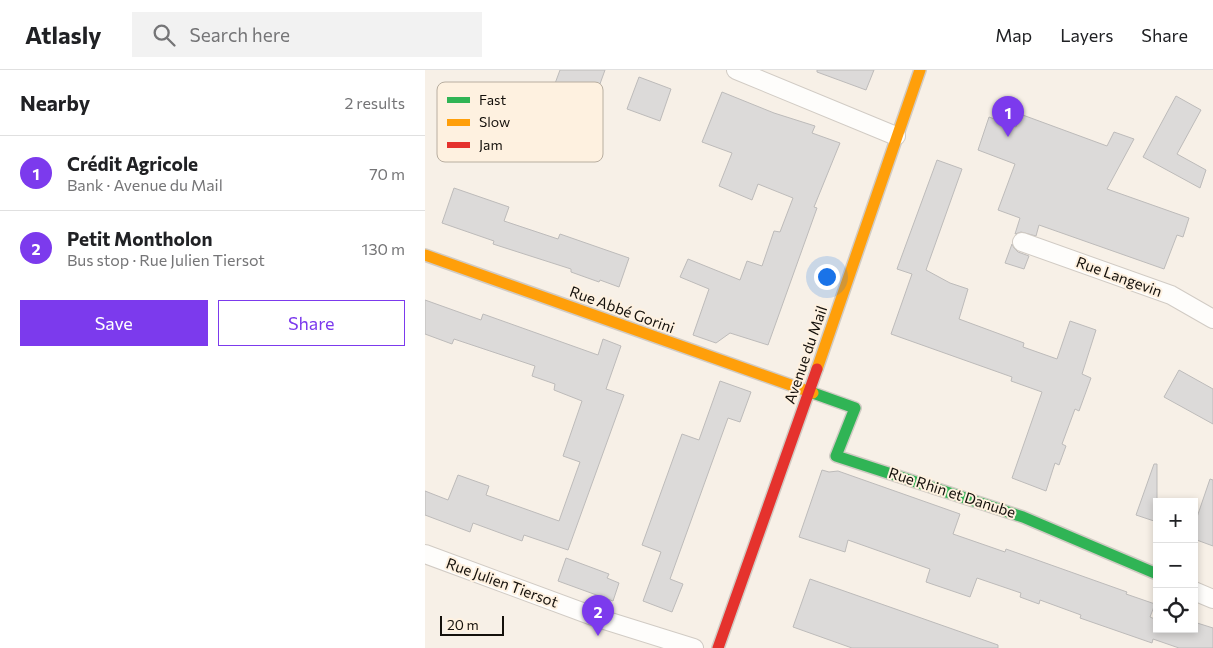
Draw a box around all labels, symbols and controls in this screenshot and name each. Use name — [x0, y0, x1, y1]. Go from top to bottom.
search box — [132, 12, 482, 57]
text: Atlasly — [25, 20, 102, 49]
icon: search — [150, 21, 178, 49]
text: Search here — [190, 23, 290, 46]
text: Map — [995, 24, 1032, 46]
text: Layers — [1060, 24, 1113, 46]
text: Share — [1141, 24, 1188, 46]
legend — [437, 82, 603, 162]
text: Nearby — [20, 90, 90, 115]
text: Fast — [479, 91, 506, 108]
text: 2 results — [344, 93, 405, 112]
pin: 1 — [992, 96, 1024, 137]
text: Slow — [479, 113, 510, 130]
text: Jam — [479, 136, 503, 153]
text: Crédit Agricole — [67, 152, 198, 175]
text: 1 — [32, 164, 40, 183]
text: 70 m — [369, 164, 405, 183]
text: Bank · Avenue du Mail — [67, 175, 223, 194]
text: Petit Montholon — [67, 227, 212, 250]
text: 2 — [31, 239, 41, 258]
text: 130 m — [362, 239, 405, 258]
text: Bus stop · Rue Julien Tiersot — [67, 250, 265, 269]
street label: Rue Langevin — [1074, 252, 1165, 300]
your location — [814, 264, 840, 290]
street label: Rue Abbé Gorini — [567, 282, 677, 336]
button: Save — [20, 300, 208, 346]
button: Share — [218, 300, 405, 346]
street label: Avenue du Mail — [780, 303, 830, 406]
street label: Rue Rhin et Danube — [886, 463, 1018, 521]
map controls — [1153, 498, 1198, 633]
button: + — [1153, 498, 1198, 543]
button: − — [1153, 543, 1198, 588]
street label: Rue Julien Tiersot — [444, 553, 561, 611]
button: locate — [1153, 588, 1198, 633]
pin: 2 — [582, 595, 614, 636]
scale bar — [440, 613, 504, 636]
text: 20 m — [447, 616, 479, 633]

